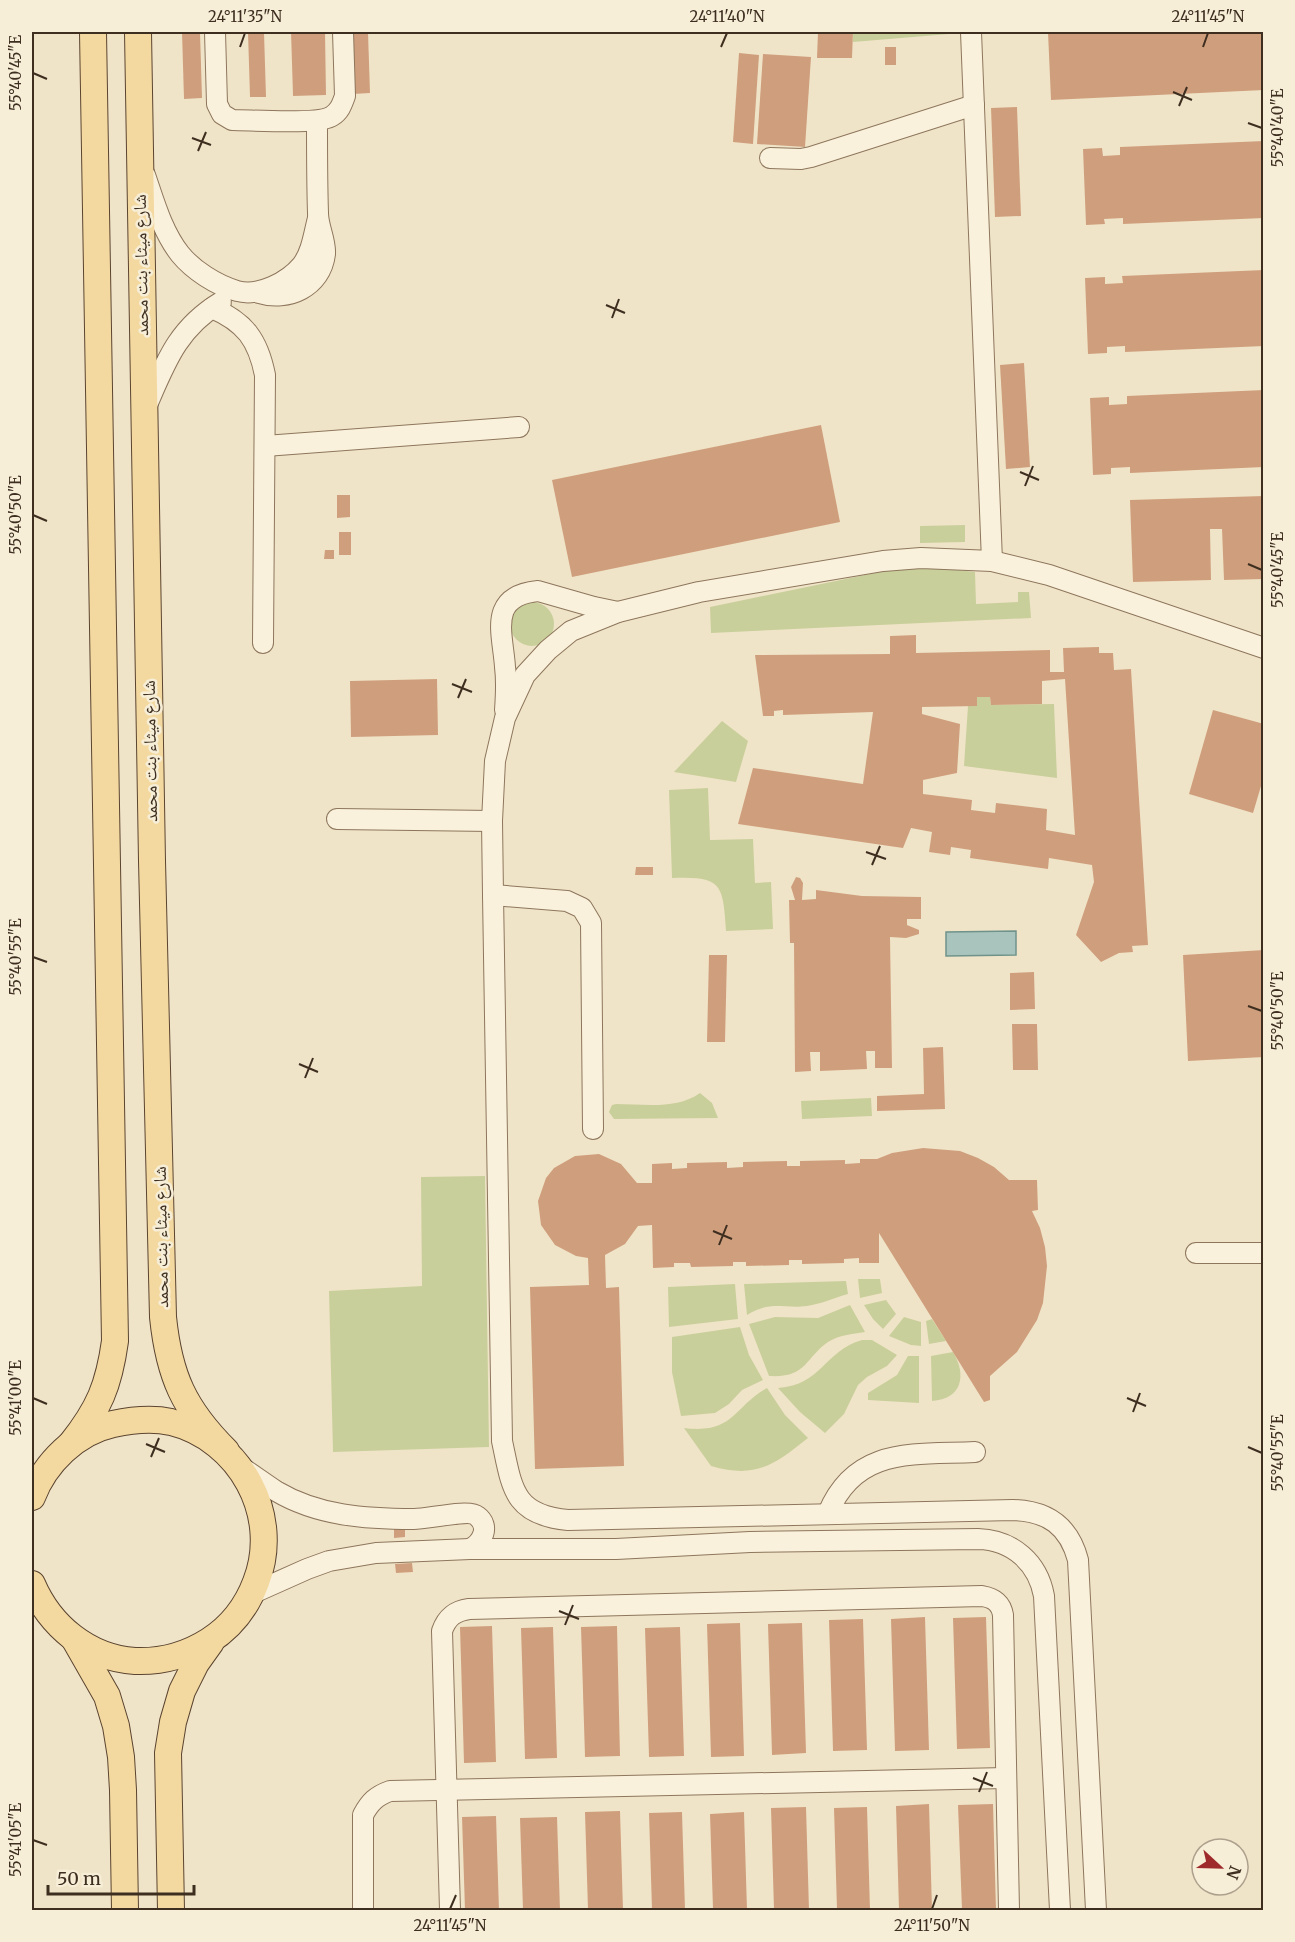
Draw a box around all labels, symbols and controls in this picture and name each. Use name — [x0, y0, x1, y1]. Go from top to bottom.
text: 24°11'35"N — [208, 7, 282, 26]
text: 24°11'40"N — [689, 7, 765, 26]
text: 24°11'45"N — [1172, 7, 1245, 26]
text: 55°40'45"E — [6, 35, 25, 111]
text: 55°40'40"E — [1268, 88, 1287, 167]
street label: شارع ميثاء بنت محمد — [128, 194, 153, 336]
text: 55°40'50"E — [6, 475, 25, 555]
text: 55°40'45"E — [1268, 532, 1287, 608]
street label: شارع ميثاء بنت محمد — [137, 680, 162, 822]
text: 55°40'55"E — [6, 918, 25, 996]
text: 55°40'50"E — [1268, 971, 1287, 1051]
street label: شارع ميثاء بنت محمد — [148, 1166, 173, 1308]
text: 55°41'00"E — [6, 1360, 25, 1436]
text: 55°40'55"E — [1268, 1414, 1287, 1492]
text: 55°41'05"E — [6, 1803, 25, 1877]
north arrow — [1190, 1837, 1250, 1897]
scale bar — [48, 1858, 194, 1896]
text: N — [1222, 1863, 1246, 1883]
text: 50 m — [57, 1867, 101, 1890]
text: 24°11'45"N — [414, 1916, 487, 1935]
text: 24°11'50"N — [894, 1916, 970, 1935]

